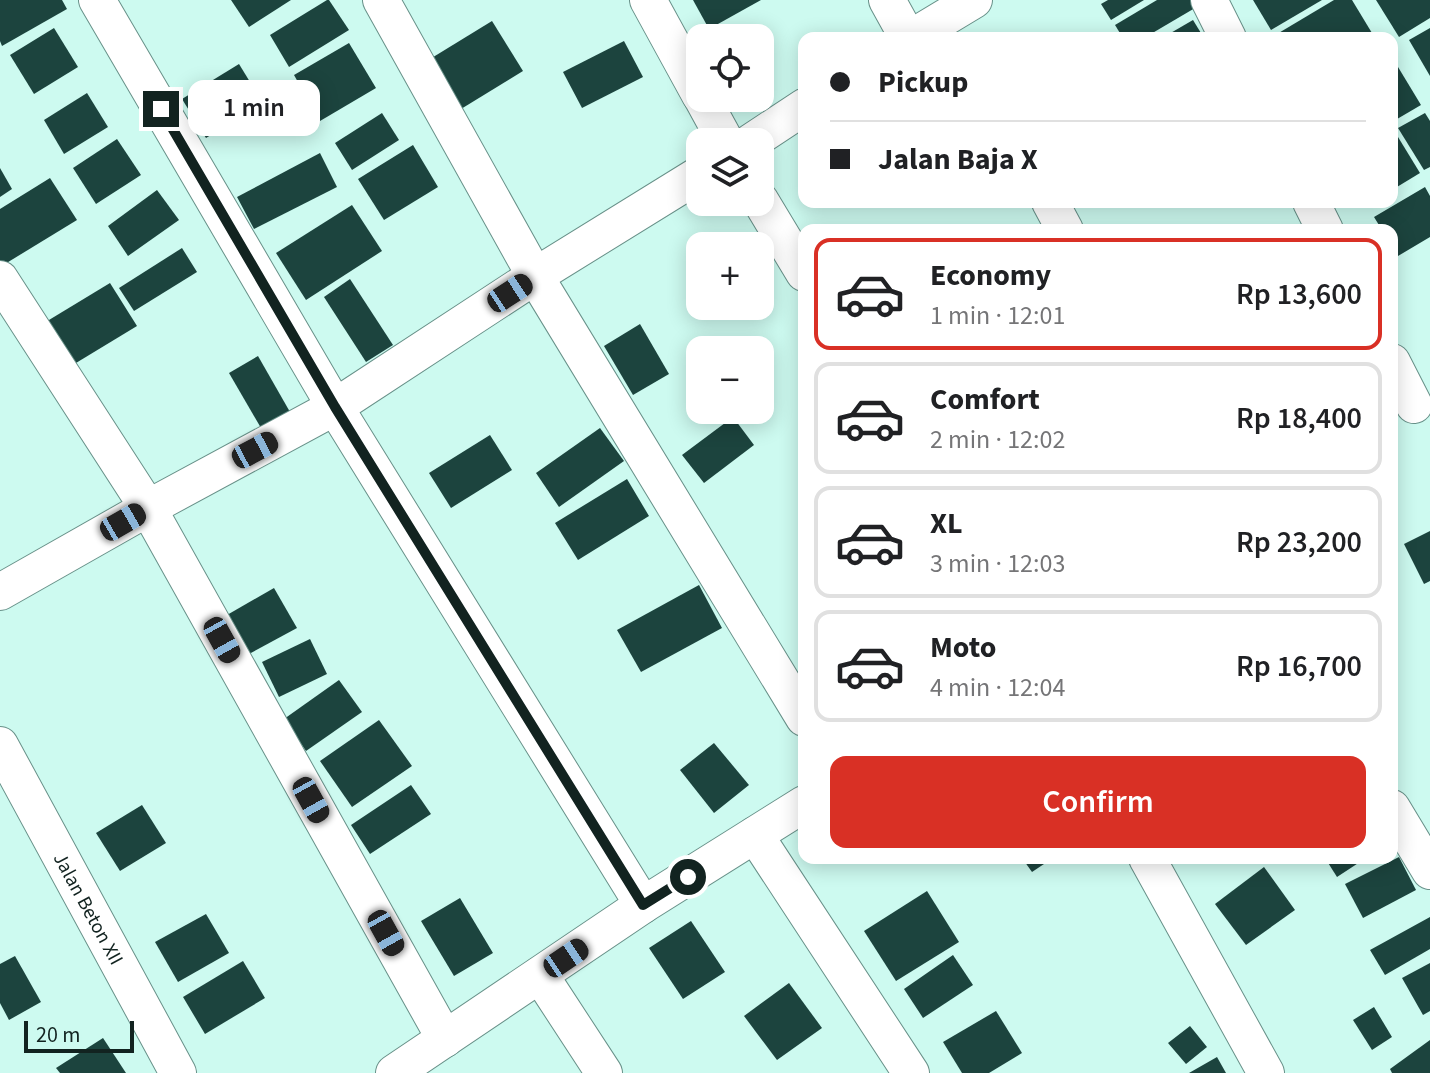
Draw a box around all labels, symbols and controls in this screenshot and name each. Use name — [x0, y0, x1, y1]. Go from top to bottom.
map controls — [686, 24, 774, 424]
button: locate — [686, 24, 774, 112]
text: Pickup — [878, 61, 968, 104]
callout: 1 min — [189, 81, 321, 137]
text: 1 min — [223, 89, 285, 126]
route end — [143, 91, 179, 127]
button: layers — [686, 128, 774, 216]
text: Jalan Baja X — [878, 138, 1038, 181]
button: + — [686, 232, 774, 320]
text: Economy — [930, 254, 1051, 297]
icon: car — [834, 258, 906, 330]
car — [483, 270, 537, 316]
text: Rp 13,600 — [1236, 273, 1362, 316]
text: 1 min · 12:01 — [930, 297, 1065, 334]
button: − — [686, 336, 774, 424]
text: Comfort — [930, 378, 1040, 421]
icon: car — [834, 382, 906, 454]
text: Rp 18,400 — [1236, 397, 1362, 440]
text: 2 min · 12:02 — [930, 421, 1065, 458]
car — [228, 428, 282, 472]
car — [96, 500, 150, 544]
text: XL — [930, 502, 963, 545]
icon: car — [834, 506, 906, 578]
text: Rp 23,200 — [1236, 521, 1362, 564]
text: 3 min · 12:03 — [930, 545, 1065, 582]
car — [200, 613, 244, 667]
text: Moto — [930, 626, 996, 669]
icon: car — [834, 630, 906, 702]
text: Rp 16,700 — [1236, 645, 1362, 688]
text: 4 min · 12:04 — [930, 669, 1065, 706]
button: Confirm — [830, 756, 1366, 848]
car — [289, 773, 333, 827]
street label: Jalan Beton XII — [46, 848, 130, 970]
route start — [670, 859, 706, 895]
car — [364, 906, 408, 960]
car — [539, 935, 593, 981]
scale bar — [24, 1017, 134, 1053]
text: 20 m — [36, 1019, 81, 1051]

